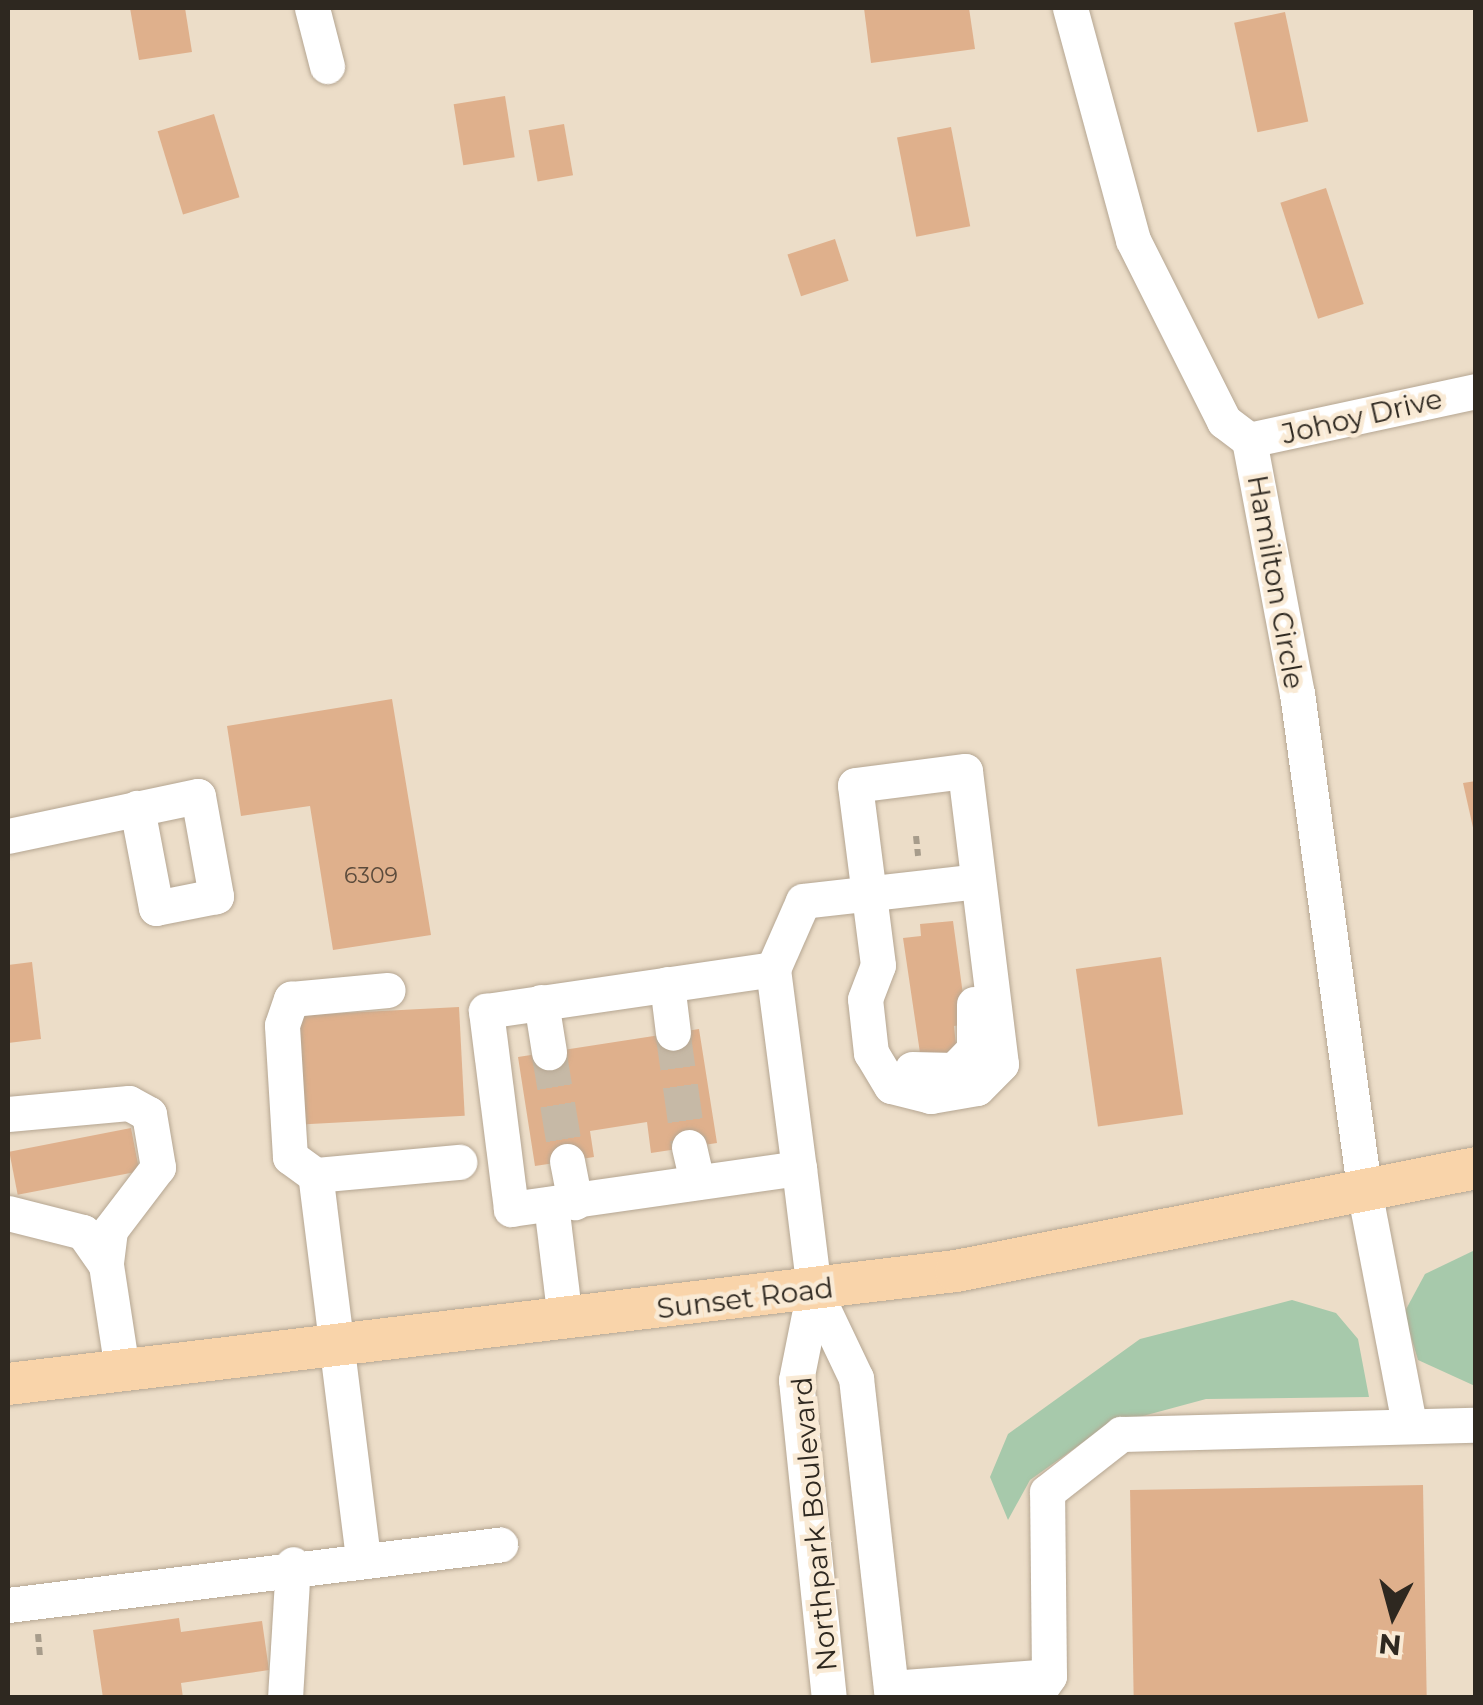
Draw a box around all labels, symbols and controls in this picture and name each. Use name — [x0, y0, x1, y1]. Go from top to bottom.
street label: Johoy Drive — [1279, 381, 1445, 451]
street label: Hamilton Circle — [1241, 472, 1311, 692]
house number: 6309 — [344, 863, 398, 889]
street label: Sunset Road — [655, 1271, 835, 1325]
street label: Northpark Boulevard — [784, 1375, 844, 1673]
north arrow — [1343, 1565, 1443, 1665]
text: N — [1377, 1627, 1403, 1663]

